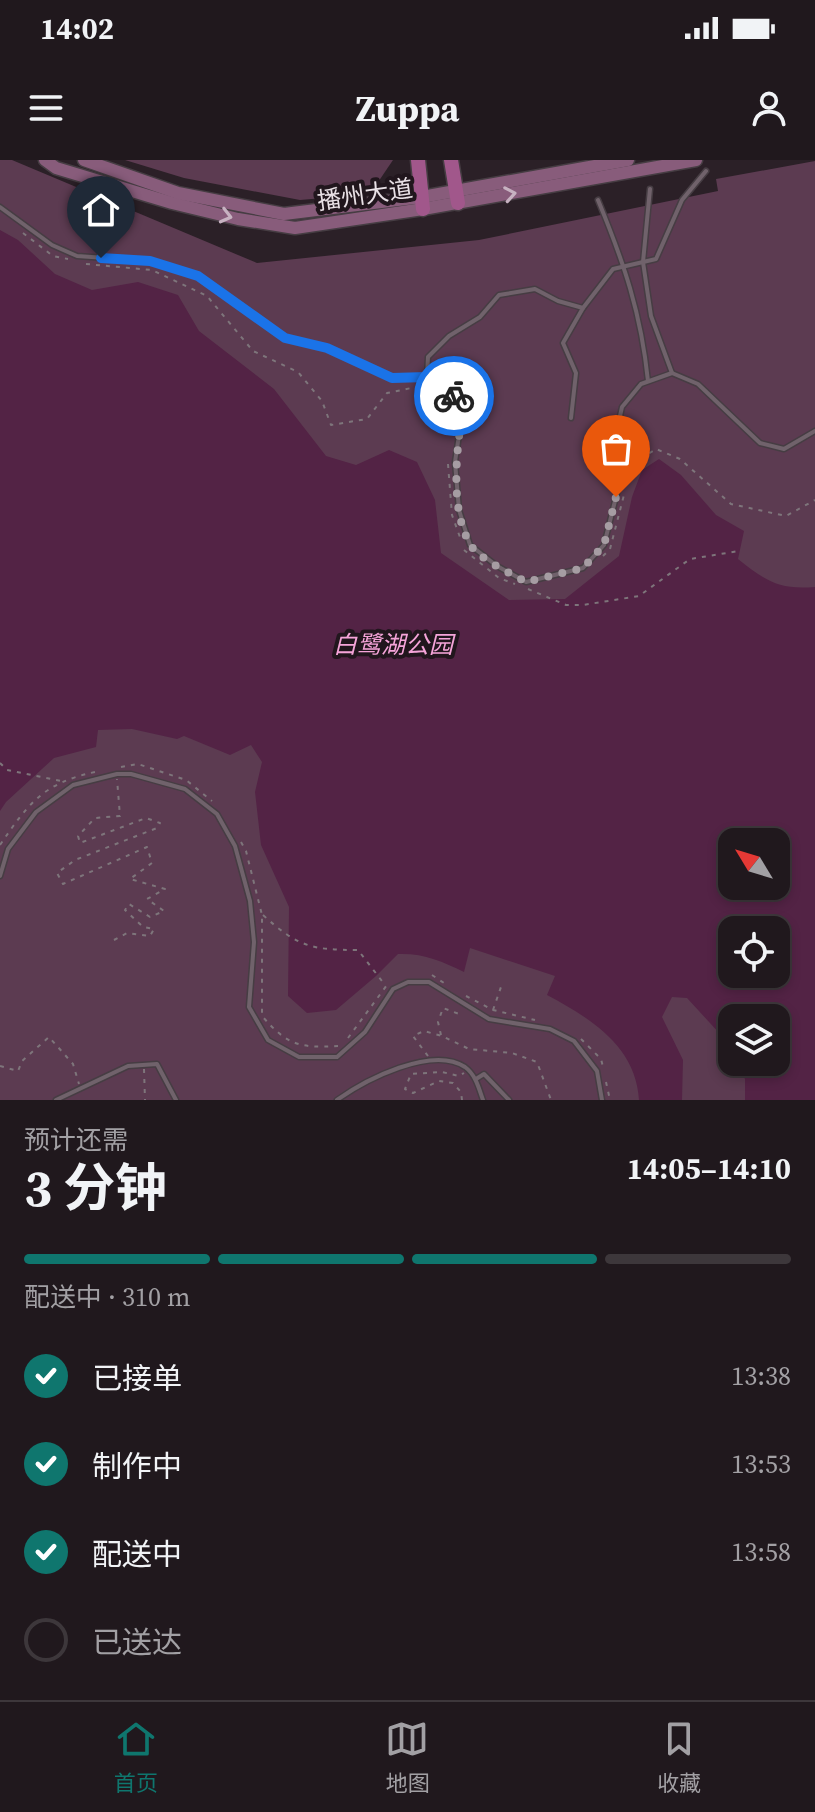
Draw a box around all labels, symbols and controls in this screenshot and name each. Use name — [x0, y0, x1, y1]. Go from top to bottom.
text: 14:02 — [40, 8, 114, 49]
text: Zuppa — [356, 84, 459, 133]
icon: menu — [24, 86, 68, 130]
icon: person — [747, 86, 791, 130]
street label: 播州大道 — [315, 171, 415, 218]
pin — [67, 176, 135, 258]
one-way arrow — [503, 186, 517, 203]
icon: home — [79, 188, 123, 232]
one-way arrow — [219, 207, 232, 224]
courier — [414, 356, 494, 436]
icon: bike — [432, 374, 476, 418]
pin — [582, 415, 650, 497]
icon: bag — [594, 427, 638, 471]
park label: 白鹭湖公园 — [333, 628, 456, 661]
north arrow — [718, 828, 790, 900]
map controls — [718, 828, 790, 1076]
button: locate — [718, 916, 790, 988]
button: layers — [718, 1004, 790, 1076]
text: 预计还需 — [24, 1122, 128, 1158]
text: 14:05–14:10 — [627, 1148, 791, 1189]
text: 3 分钟 — [24, 1152, 167, 1223]
text: 配送中 · 310 m — [24, 1279, 190, 1315]
icon: check — [24, 1354, 68, 1398]
text: 已接单 — [92, 1358, 182, 1399]
text: 13:38 — [731, 1358, 791, 1394]
icon: check — [24, 1442, 68, 1486]
text: 制作中 — [92, 1446, 182, 1487]
text: 13:53 — [731, 1446, 791, 1482]
icon: check — [24, 1530, 68, 1574]
text: 配送中 — [92, 1534, 182, 1575]
text: 13:58 — [731, 1534, 791, 1570]
text: 已送达 — [92, 1622, 182, 1663]
tab: 首页 — [114, 1717, 158, 1798]
tab: 地图 — [385, 1717, 429, 1798]
tab: 收藏 — [657, 1717, 701, 1798]

